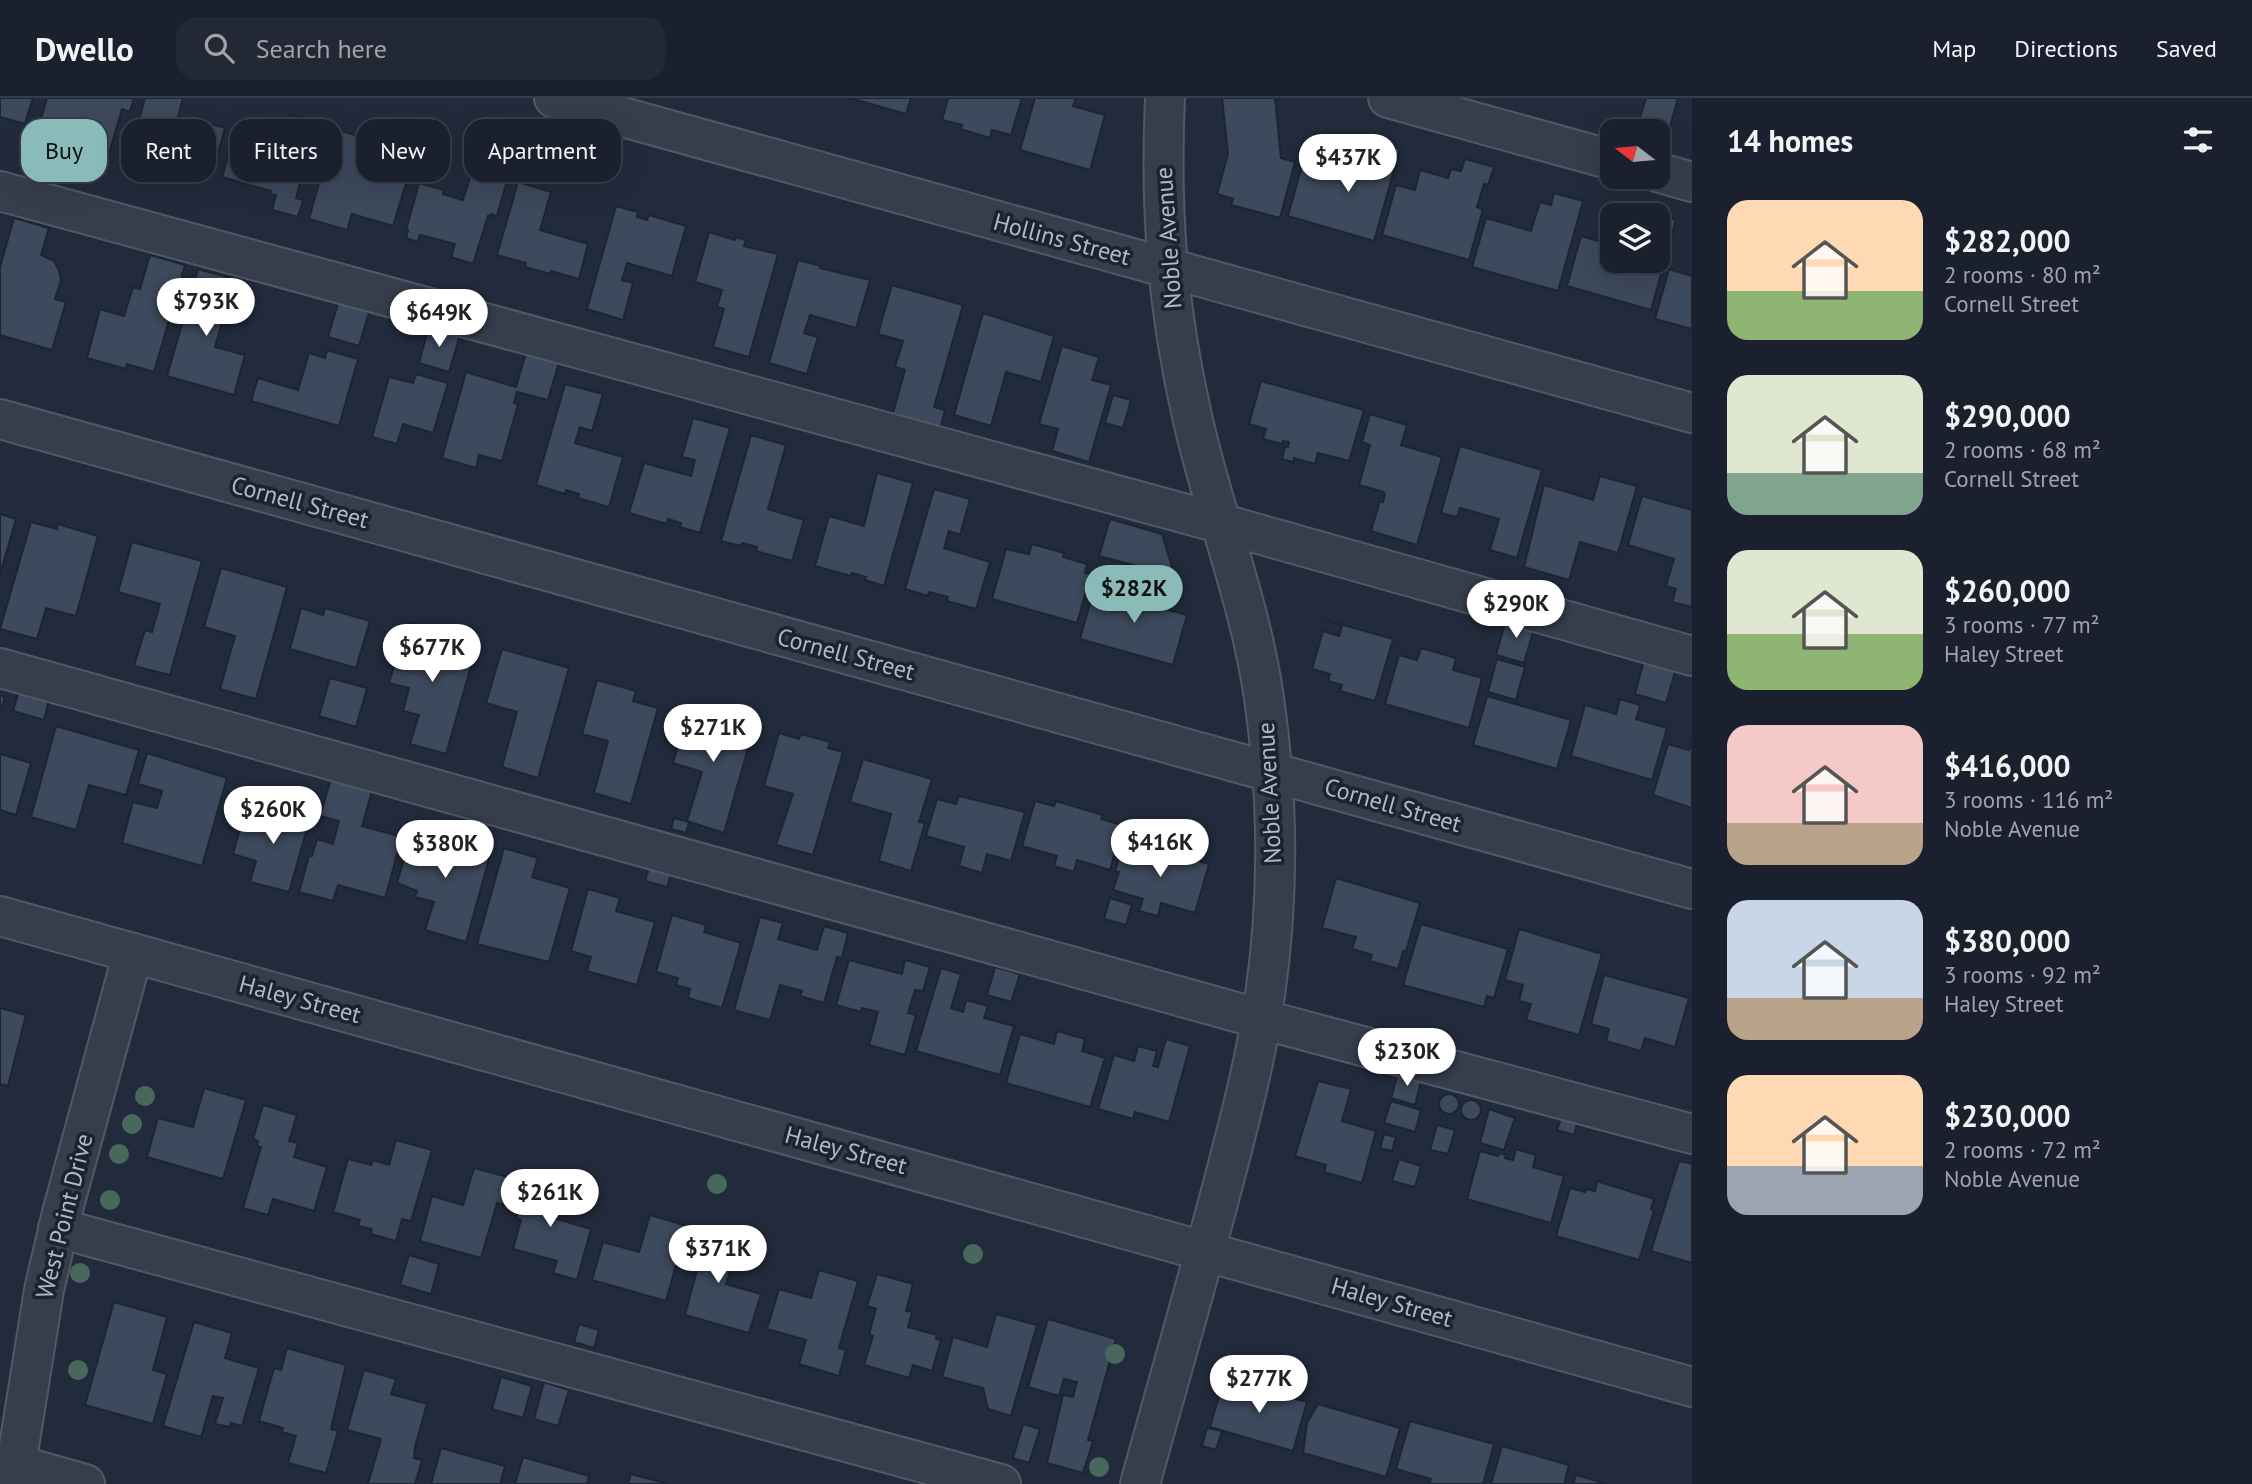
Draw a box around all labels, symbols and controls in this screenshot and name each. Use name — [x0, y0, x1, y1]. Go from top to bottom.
search box — [176, 17, 666, 80]
text: Dwello — [35, 27, 134, 70]
icon: search — [200, 29, 238, 67]
text: Search here — [256, 32, 387, 65]
text: Map — [1932, 33, 1976, 64]
text: Directions — [2014, 33, 2118, 64]
text: Saved — [2156, 33, 2217, 64]
chip: Buy — [21, 119, 107, 182]
chip: Rent — [121, 119, 216, 182]
chip: Filters — [230, 119, 342, 182]
chip: New — [356, 119, 450, 182]
chip: Apartment — [464, 119, 621, 182]
north arrow — [1600, 119, 1670, 189]
map controls — [1600, 119, 1670, 273]
text: 14 homes — [1727, 121, 1853, 160]
icon: filters — [2179, 121, 2217, 159]
pin: $437K — [1299, 134, 1397, 194]
text: $437K — [1315, 142, 1381, 171]
street label: Noble Avenue — [1148, 166, 1188, 310]
button: layers — [1600, 203, 1670, 273]
street label: Hollins Street — [990, 206, 1134, 272]
text: $282,000 — [1944, 221, 2071, 260]
icon: home — [1783, 228, 1867, 312]
text: 2 rooms · 80 m² — [1944, 260, 2101, 289]
pin: $793K — [157, 278, 255, 338]
text: $793K — [173, 286, 239, 315]
pin: $649K — [390, 289, 488, 349]
text: Cornell Street — [1944, 289, 2079, 318]
text: $649K — [406, 297, 472, 326]
text: $290,000 — [1944, 396, 2071, 435]
icon: home — [1783, 403, 1867, 487]
text: 2 rooms · 68 m² — [1944, 435, 2101, 464]
text: Cornell Street — [1944, 464, 2079, 493]
street label: Cornell Street — [228, 469, 372, 535]
pin: $282K — [1085, 566, 1183, 625]
text: $260,000 — [1944, 571, 2071, 610]
text: $282K — [1101, 573, 1167, 602]
icon: home — [1783, 578, 1867, 662]
pin: $290K — [1467, 580, 1565, 640]
text: $290K — [1483, 588, 1549, 617]
text: 3 rooms · 77 m² — [1944, 610, 2100, 639]
street label: Cornell Street — [774, 621, 918, 687]
pin: $677K — [383, 624, 481, 684]
text: $677K — [399, 632, 465, 661]
text: Haley Street — [1944, 639, 2064, 668]
pin: $271K — [664, 704, 762, 764]
text: $271K — [680, 712, 746, 741]
street label: Noble Avenue — [1250, 721, 1288, 865]
text: $416,000 — [1944, 746, 2071, 785]
icon: home — [1783, 753, 1867, 837]
street label: Cornell Street — [1321, 771, 1465, 839]
text: 3 rooms · 116 m² — [1944, 785, 2113, 814]
pin: $260K — [224, 786, 322, 846]
text: $260K — [240, 794, 306, 823]
text: Noble Avenue — [1944, 814, 2080, 843]
pin: $380K — [396, 820, 494, 880]
pin: $416K — [1111, 820, 1209, 879]
text: $416K — [1127, 827, 1193, 856]
text: $380K — [412, 828, 478, 857]
text: $380,000 — [1944, 921, 2071, 960]
icon: home — [1783, 928, 1867, 1012]
text: 3 rooms · 92 m² — [1944, 960, 2101, 989]
street label: Haley Street — [236, 968, 364, 1030]
text: Haley Street — [1944, 989, 2064, 1018]
pin: $230K — [1358, 1028, 1456, 1088]
text: $230K — [1374, 1036, 1440, 1065]
text: $230,000 — [1944, 1096, 2071, 1135]
icon: home — [1783, 1103, 1867, 1187]
street label: Haley Street — [782, 1119, 910, 1181]
street label: West Point Drive — [29, 1130, 99, 1302]
text: 2 rooms · 72 m² — [1944, 1135, 2101, 1164]
text: Noble Avenue — [1944, 1164, 2080, 1193]
pin: $261K — [501, 1170, 599, 1229]
text: $261K — [517, 1177, 583, 1206]
pin: $371K — [669, 1226, 767, 1285]
text: $371K — [685, 1233, 751, 1262]
street label: Haley Street — [1328, 1270, 1456, 1334]
pin: $277K — [1210, 1356, 1308, 1415]
text: $277K — [1226, 1363, 1292, 1392]

